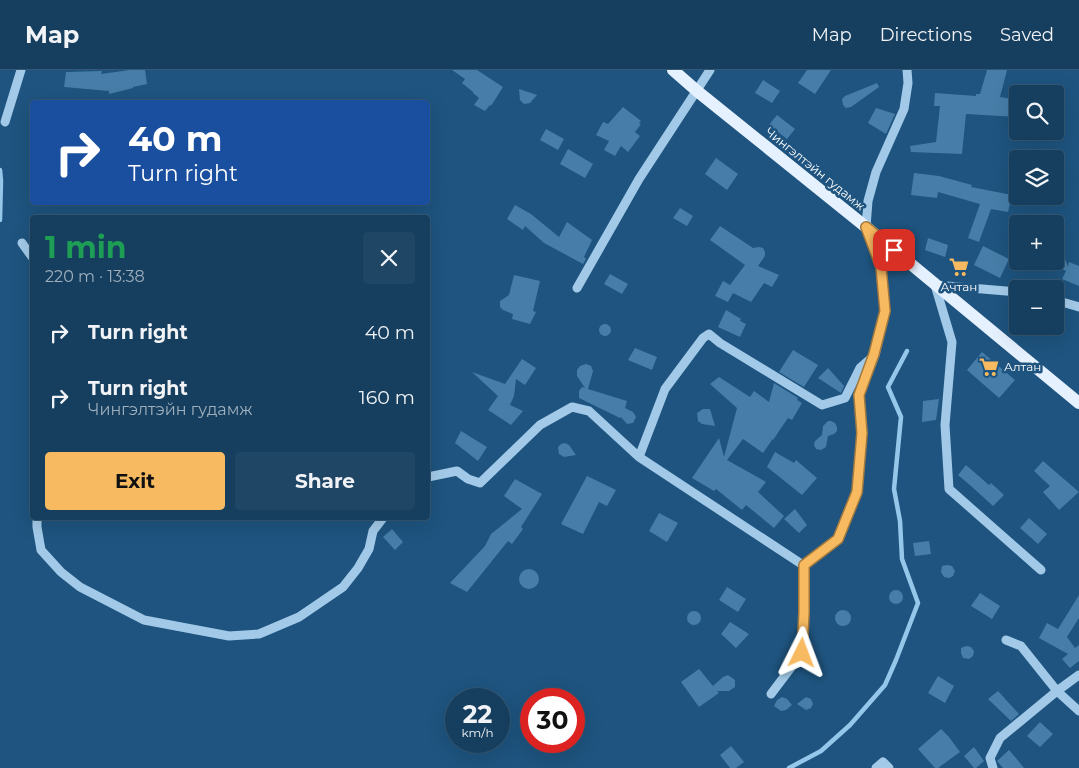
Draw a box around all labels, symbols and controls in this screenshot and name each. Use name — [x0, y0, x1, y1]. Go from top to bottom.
text: Map — [25, 20, 79, 49]
text: Map — [812, 24, 852, 46]
text: Directions — [880, 24, 972, 46]
text: Saved — [1000, 24, 1054, 46]
map controls — [1009, 85, 1064, 335]
button: search — [1009, 85, 1064, 140]
text: 40 m — [128, 117, 223, 160]
icon: right — [45, 120, 110, 185]
street label: Чингэлтэйн гудамж — [763, 124, 868, 213]
button: layers — [1009, 150, 1064, 205]
text: Turn right — [128, 160, 238, 187]
button: + — [1009, 215, 1064, 270]
text: 1 min — [45, 229, 126, 266]
pin — [873, 229, 915, 271]
button: close — [363, 232, 415, 284]
icon: arrive — [880, 236, 908, 264]
supermarket icon: Ачтан — [948, 256, 970, 278]
text: 220 m · 13:38 — [45, 267, 145, 286]
place label: Ачтан — [941, 279, 977, 294]
button: − — [1009, 280, 1064, 335]
icon: right — [45, 319, 73, 347]
text: Turn right — [88, 321, 188, 344]
text: 40 m — [365, 321, 415, 344]
supermarket icon: Алтан — [978, 356, 1000, 378]
place label: Алтан — [1004, 359, 1041, 374]
text: Turn right — [88, 377, 188, 400]
icon: right — [45, 384, 73, 412]
text: 160 m — [359, 386, 415, 409]
text: Чингэлтэйн гудамж — [88, 400, 253, 419]
button: Exit — [45, 452, 225, 510]
button: Share — [235, 452, 415, 510]
position arrow — [775, 626, 827, 678]
speed limit sign: 30 — [520, 688, 585, 753]
text: 22 — [463, 699, 492, 729]
text: km/h — [461, 725, 494, 740]

